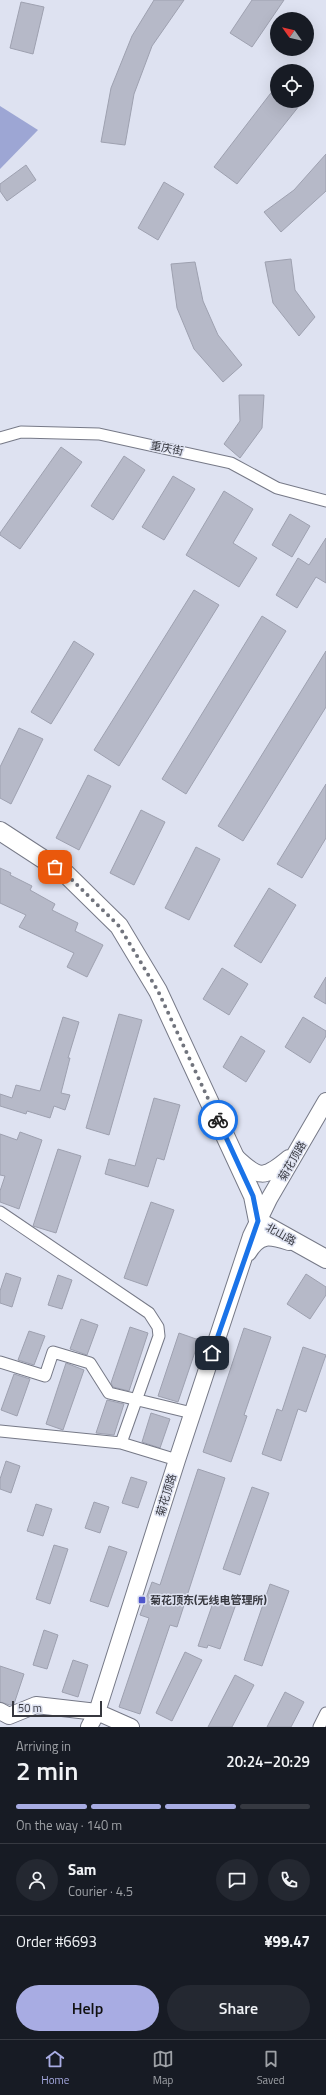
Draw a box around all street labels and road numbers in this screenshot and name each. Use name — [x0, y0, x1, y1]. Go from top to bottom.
street label: 重庆街 — [149, 437, 185, 459]
street label: 菊花顶路 — [274, 1138, 310, 1184]
street label: 北山路 — [263, 1219, 299, 1249]
street label: 菊花顶路 — [152, 1472, 180, 1518]

